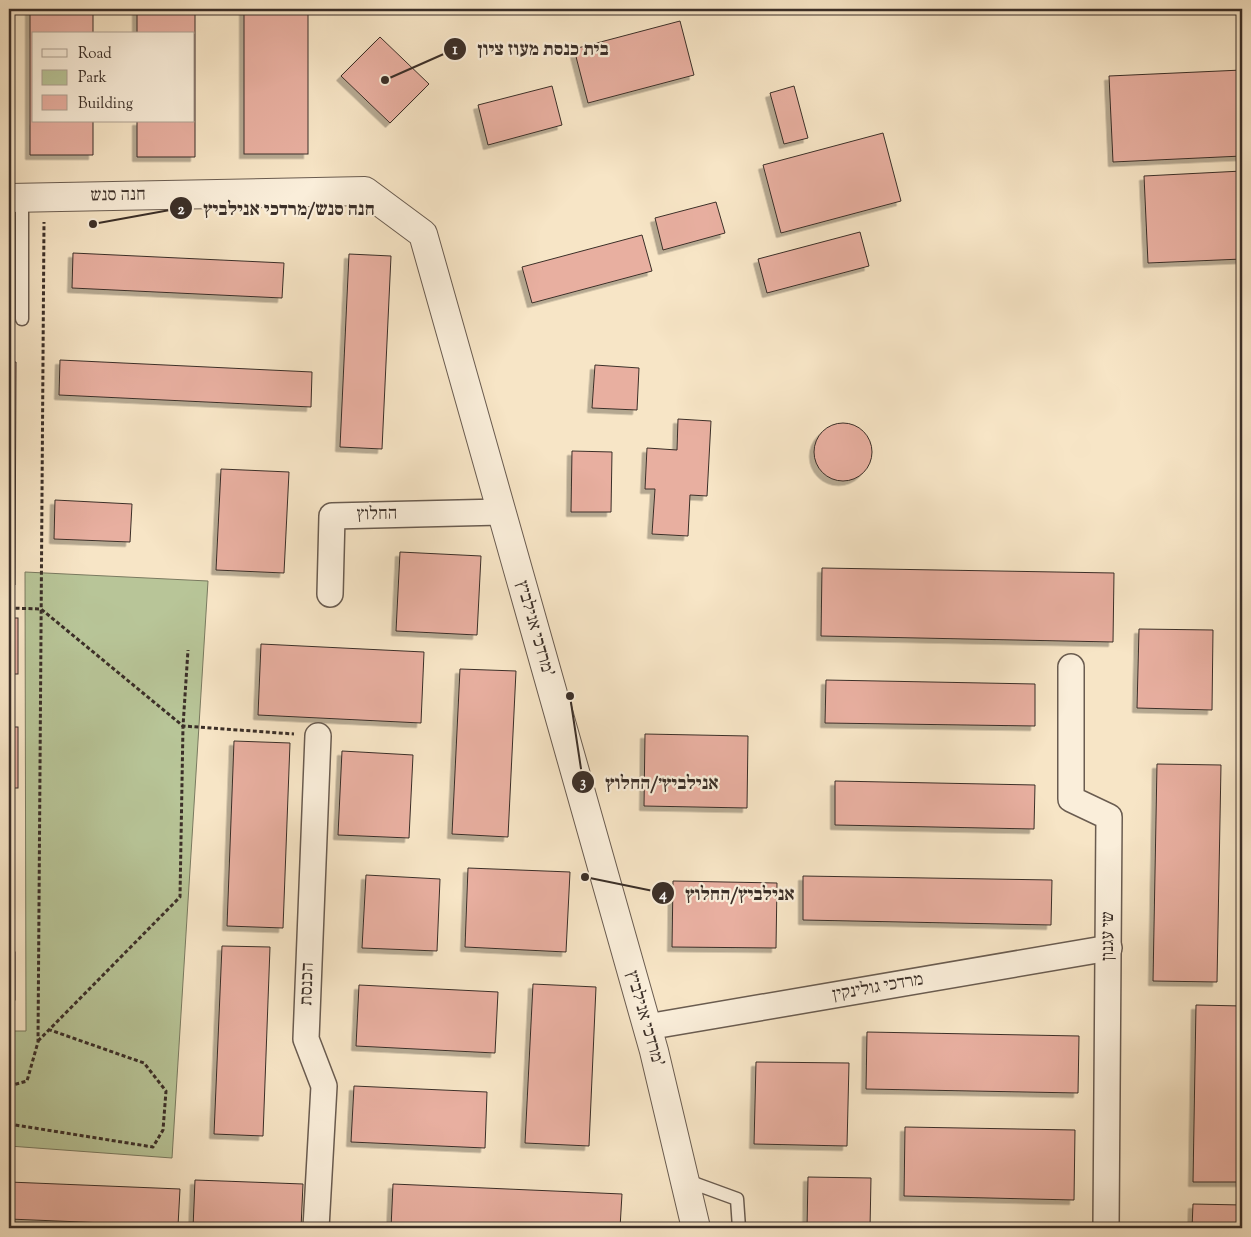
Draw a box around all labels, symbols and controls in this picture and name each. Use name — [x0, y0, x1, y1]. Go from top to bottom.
legend — [32, 32, 195, 122]
callout: בית כנסת מעוז ציון — [443, 32, 619, 66]
text: בית כנסת מעוז ציון — [477, 37, 609, 64]
text: 1 — [452, 40, 458, 61]
text: Road — [78, 44, 112, 65]
text: Park — [78, 68, 107, 89]
text: Building — [78, 94, 133, 115]
street label: חנה סנש — [90, 183, 146, 209]
callout: חנה סנש/מרדכי אנילביץ — [169, 191, 385, 225]
text: חנה סנש/מרדכי אנילביץ — [203, 197, 375, 224]
text: 2 — [177, 200, 185, 221]
street label: החלוץ — [356, 502, 398, 528]
street label: מרדכי אנילביץ' — [508, 578, 560, 680]
callout: אנילביץ׳/החלוץ — [570, 765, 729, 799]
text: אנילביץ׳/החלוץ — [605, 771, 719, 798]
text: 3 — [580, 773, 586, 794]
callout: אנילביץ/החלוץ — [650, 876, 804, 910]
text: אנילביץ/החלוץ — [685, 882, 795, 909]
text: 4 — [658, 885, 667, 906]
street label: שי עגנון — [1096, 911, 1122, 961]
street label: הכנסת — [294, 962, 322, 1006]
street label: מרדכי גולינקין — [830, 967, 926, 1009]
street label: מרדכי אנילביץ' — [618, 968, 670, 1070]

